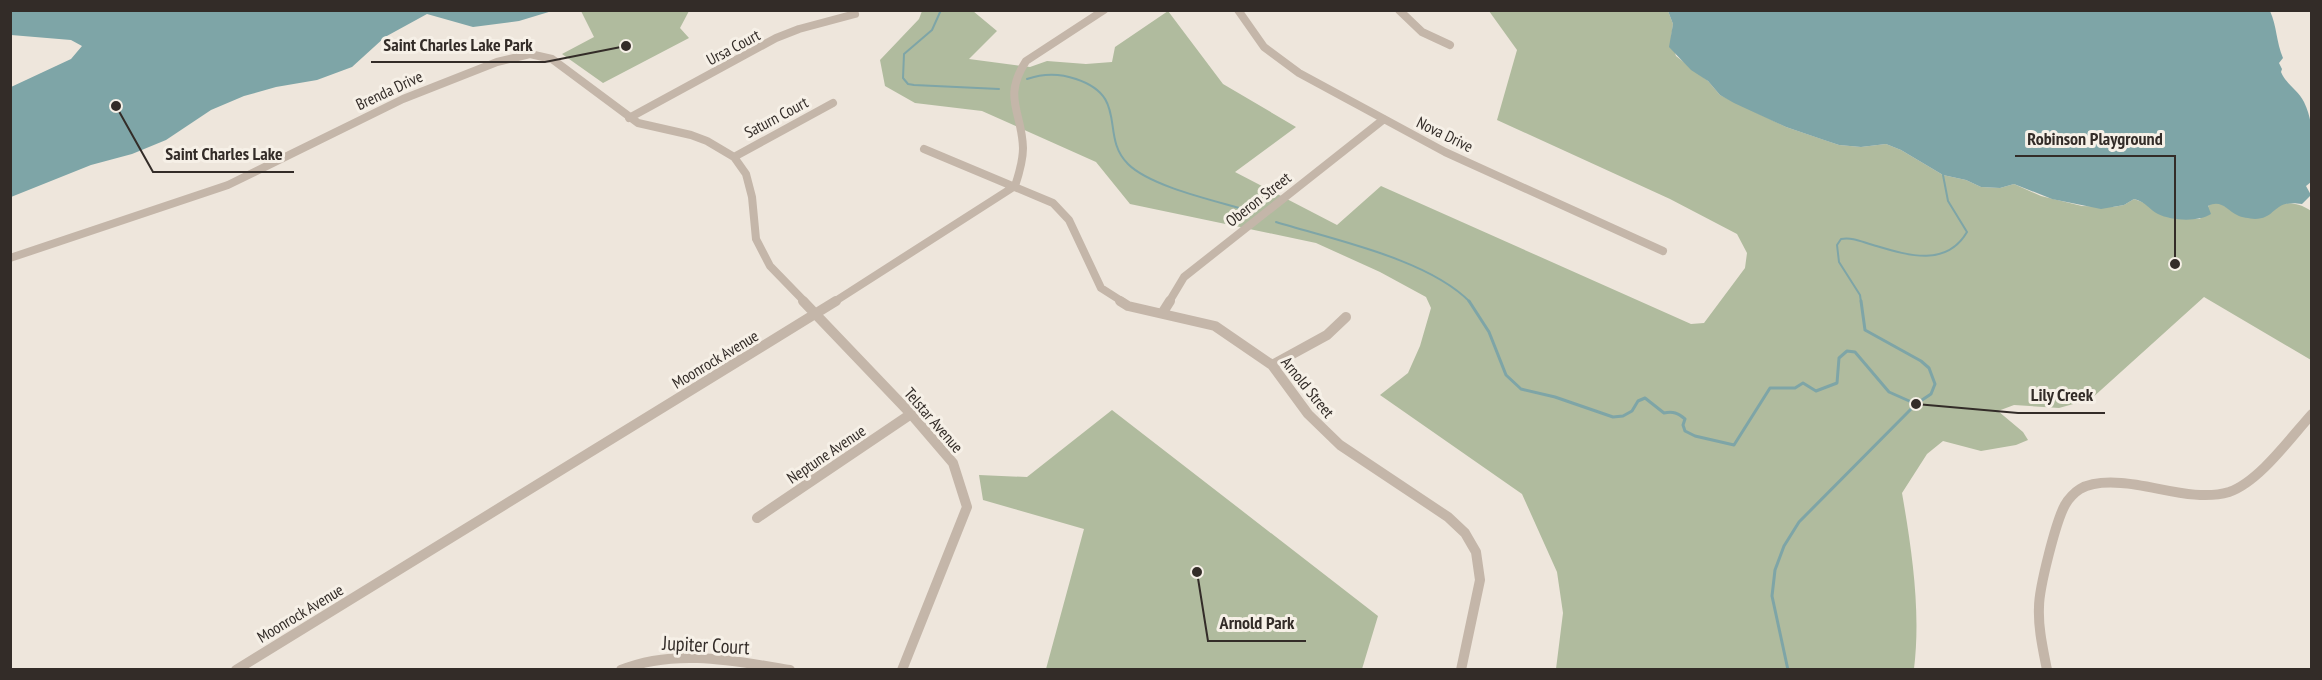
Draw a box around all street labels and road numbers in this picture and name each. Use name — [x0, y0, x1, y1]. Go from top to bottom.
street label: Ursa Court — [703, 24, 764, 69]
street label: Brenda Drive — [352, 66, 426, 114]
street label: Saturn Court — [741, 92, 812, 142]
street label: Nova Drive — [1413, 112, 1477, 156]
street label: Oberon Street — [1221, 167, 1295, 231]
street label: Moonrock Avenue — [668, 325, 762, 393]
street label: Arnold Street — [1277, 352, 1339, 422]
street label: Telstar Avenue — [900, 383, 968, 457]
street label: Neptune Avenue — [783, 420, 869, 488]
street label: Moonrock Avenue — [253, 579, 347, 647]
street label: Jupiter Court — [661, 630, 751, 660]

